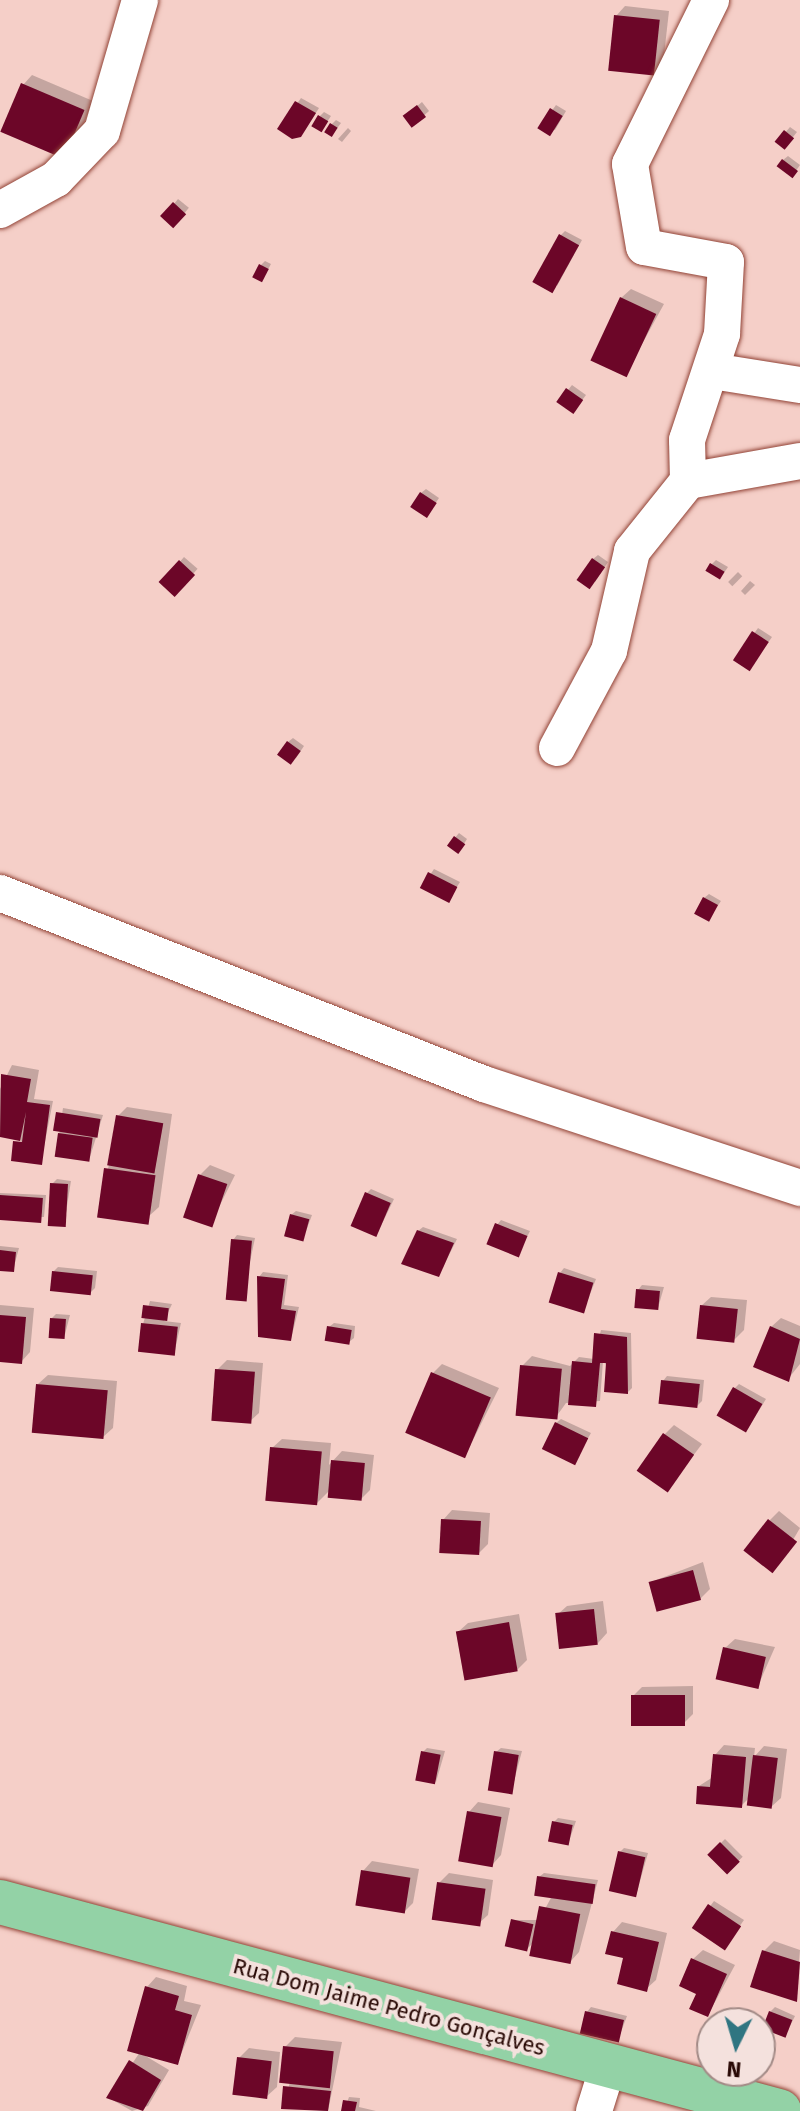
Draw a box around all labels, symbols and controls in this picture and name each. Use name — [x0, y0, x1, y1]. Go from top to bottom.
street label: Rua Dom Jaime Pedro Gonçalves — [230, 1953, 548, 2061]
north arrow — [696, 2007, 776, 2087]
text: N — [726, 2055, 742, 2083]

